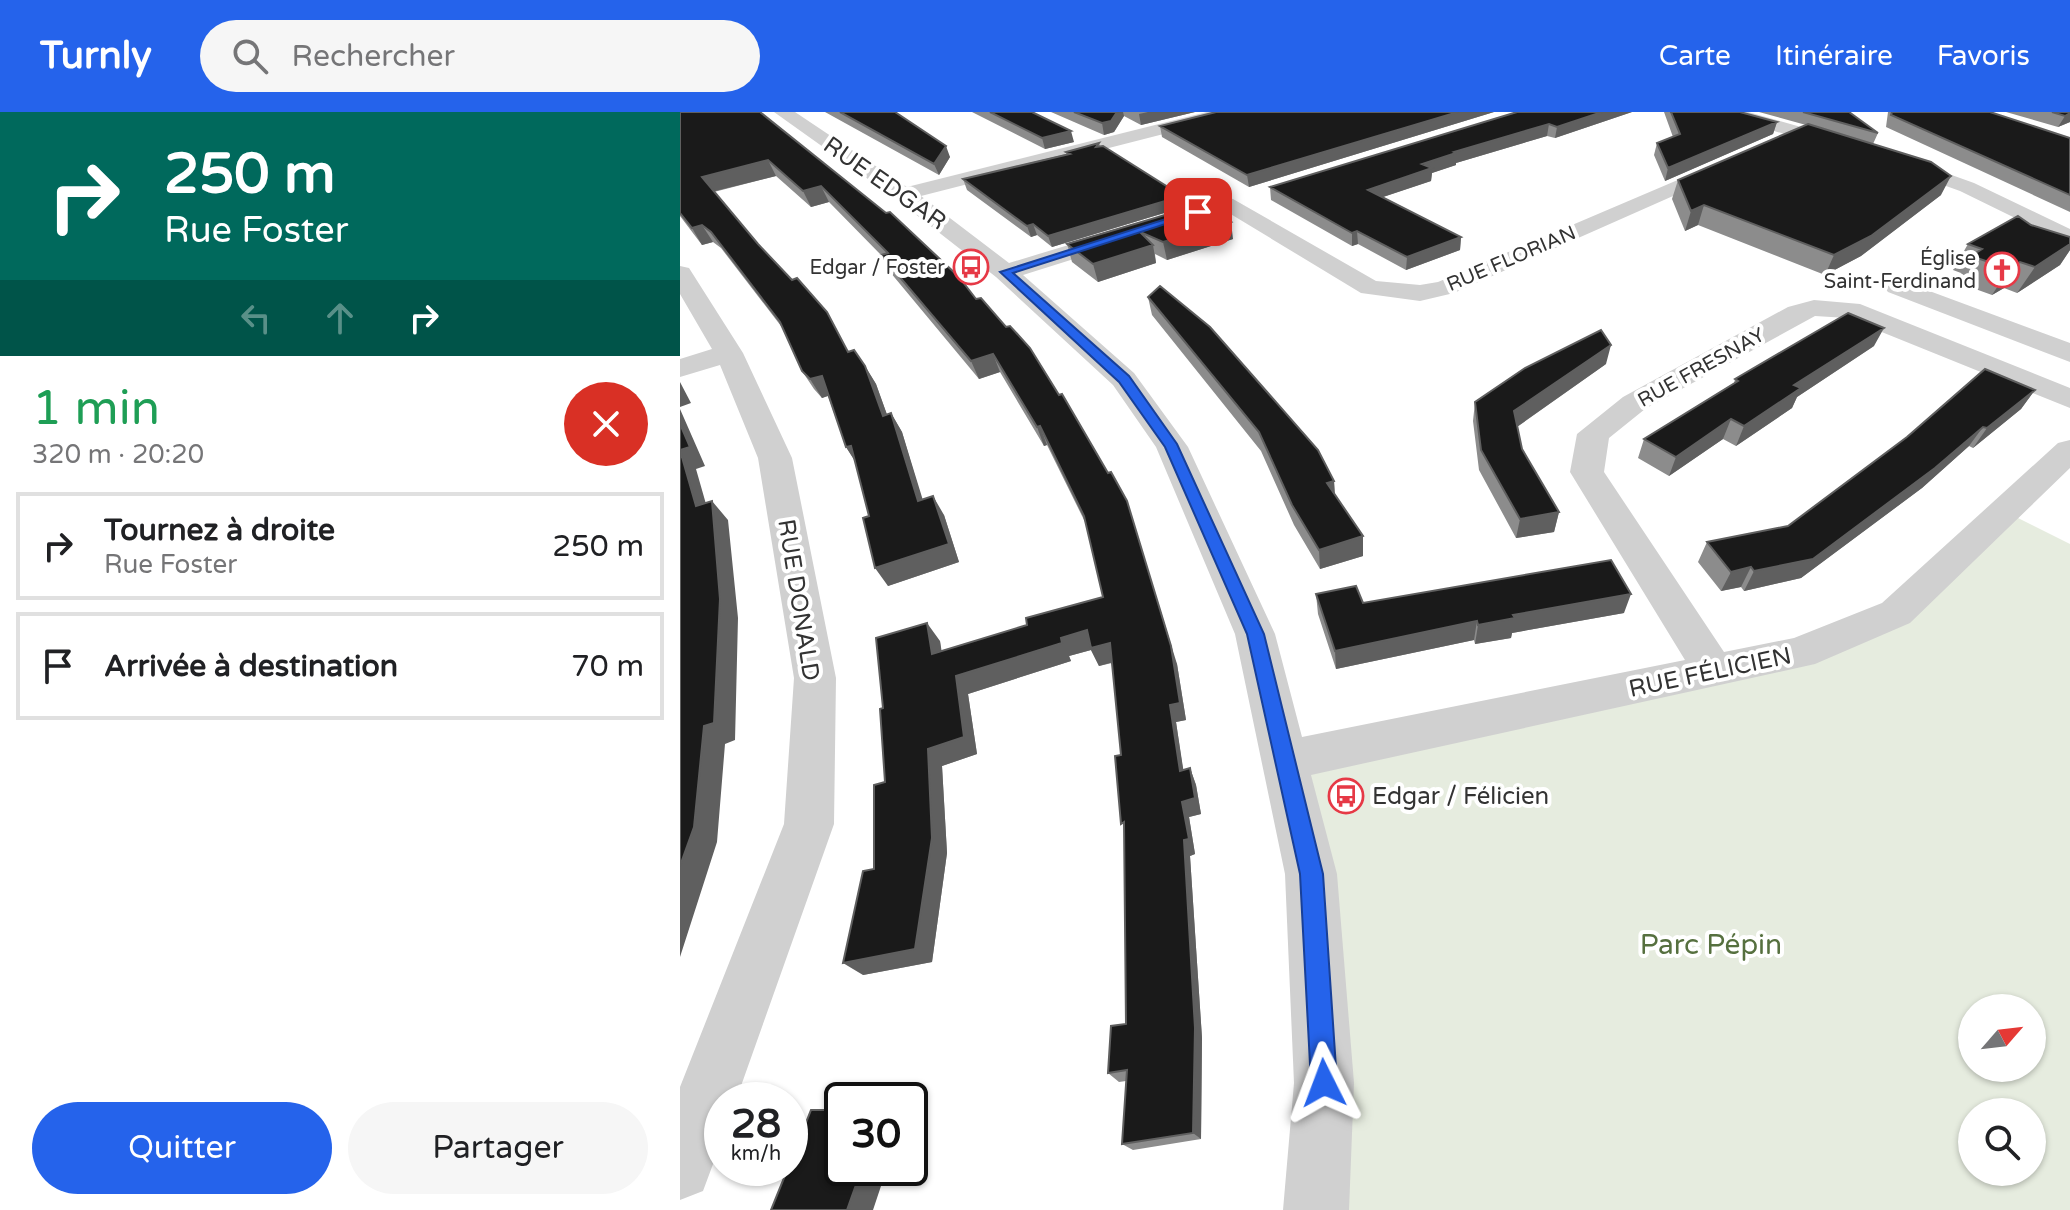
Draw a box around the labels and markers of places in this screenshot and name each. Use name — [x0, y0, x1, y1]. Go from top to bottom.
pin — [1164, 178, 1232, 246]
place label: Église Saint-Ferdinand — [1824, 246, 1976, 294]
bus stop icon: Edgar / Foster — [952, 248, 990, 286]
church icon: Église Saint-Ferdinand — [1983, 251, 2021, 289]
place label: Edgar / Foster — [810, 256, 945, 280]
bus stop icon: Edgar / Félicien — [1327, 777, 1365, 815]
place label: Edgar / Félicien — [1372, 782, 1549, 811]

